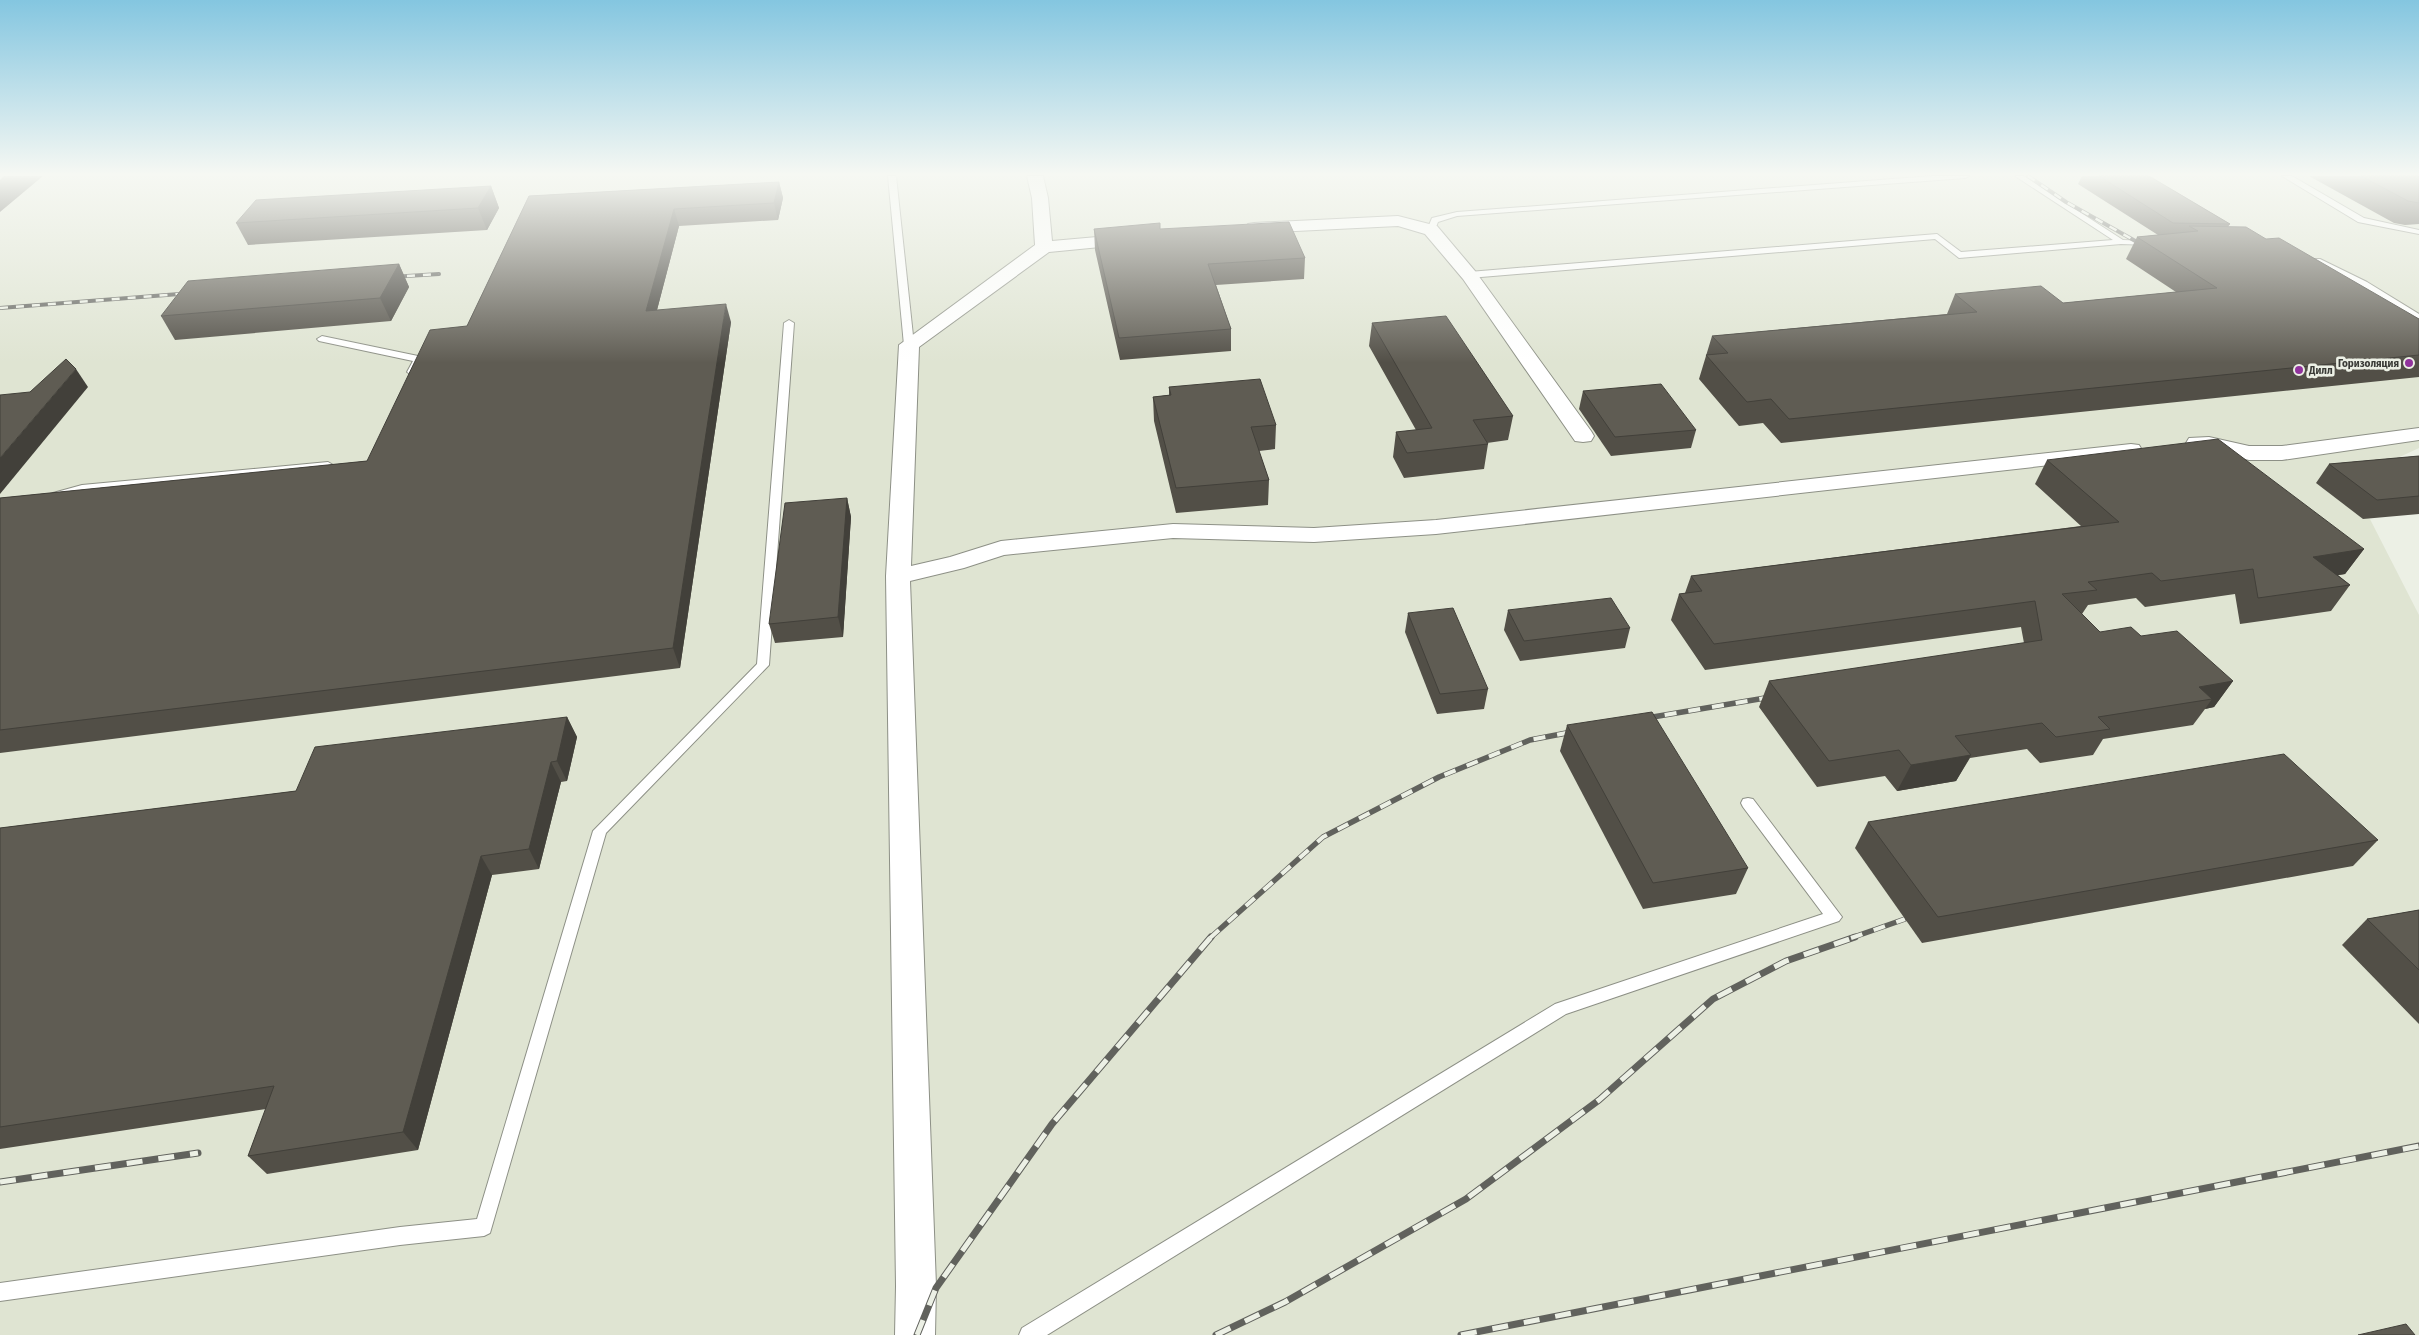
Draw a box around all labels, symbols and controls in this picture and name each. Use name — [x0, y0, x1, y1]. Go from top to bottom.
place label: Горизоляция — [2338, 357, 2399, 370]
marker: Горизоляция — [2403, 357, 2415, 369]
marker: Дилл — [2293, 364, 2305, 376]
place label: Дилл — [2308, 364, 2333, 377]

